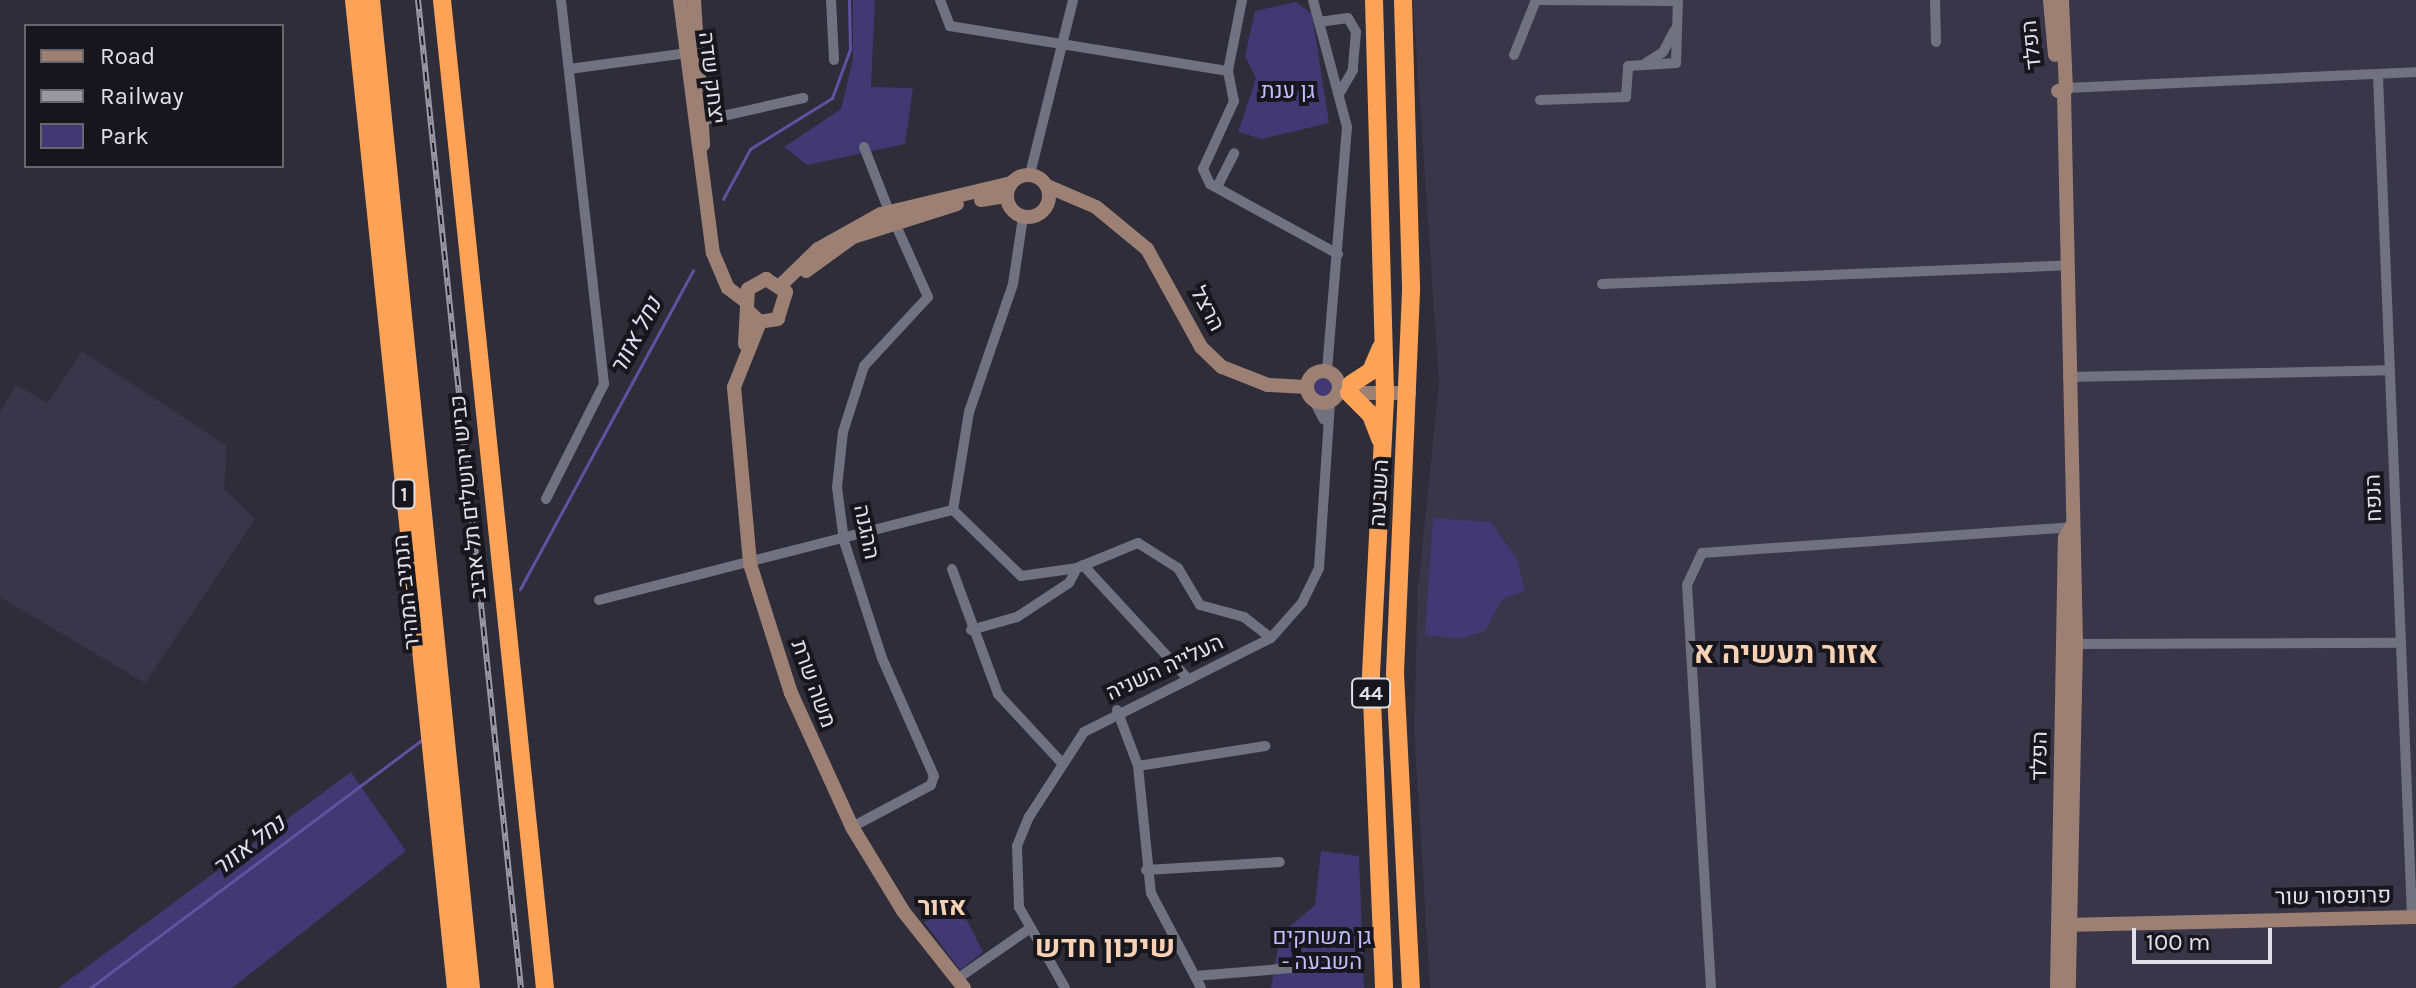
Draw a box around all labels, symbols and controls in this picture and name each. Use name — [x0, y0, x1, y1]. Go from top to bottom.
street label: הפלד — [2016, 19, 2048, 71]
legend — [24, 24, 284, 168]
street label: יצחק שדה — [692, 30, 730, 126]
text: Road — [100, 42, 155, 70]
park label: גן ענת — [1261, 79, 1315, 105]
text: Railway — [100, 82, 184, 110]
text: Park — [100, 122, 149, 150]
street label: הרצל — [1184, 282, 1230, 336]
water label: נחל אזור — [604, 292, 668, 380]
street label: כביש ירושלים תל אביב — [445, 393, 493, 601]
street label: השבעה — [1365, 459, 1395, 527]
street label: הנפח — [2360, 474, 2388, 522]
road number: 1 — [392, 478, 416, 510]
street label: ההגנה — [847, 502, 885, 562]
street label: הנתיב המהיר — [388, 533, 426, 651]
street label: העלייה השניה — [1102, 629, 1228, 707]
district label: אזור תעשיה א — [1694, 635, 1878, 671]
street label: משה שרת — [785, 636, 841, 732]
road number: 44 — [1351, 677, 1391, 709]
street label: הפלד — [2026, 731, 2054, 781]
water label: נחל אזור — [207, 809, 291, 883]
street label: פרופסור שור — [2275, 883, 2391, 911]
district label: אזור — [918, 891, 966, 923]
scale bar — [2136, 912, 2276, 962]
park label: גן משחקים - השבעה — [1272, 924, 1372, 976]
text: 100 m — [2146, 928, 2211, 956]
district label: שיכון חדש — [1035, 929, 1175, 965]

